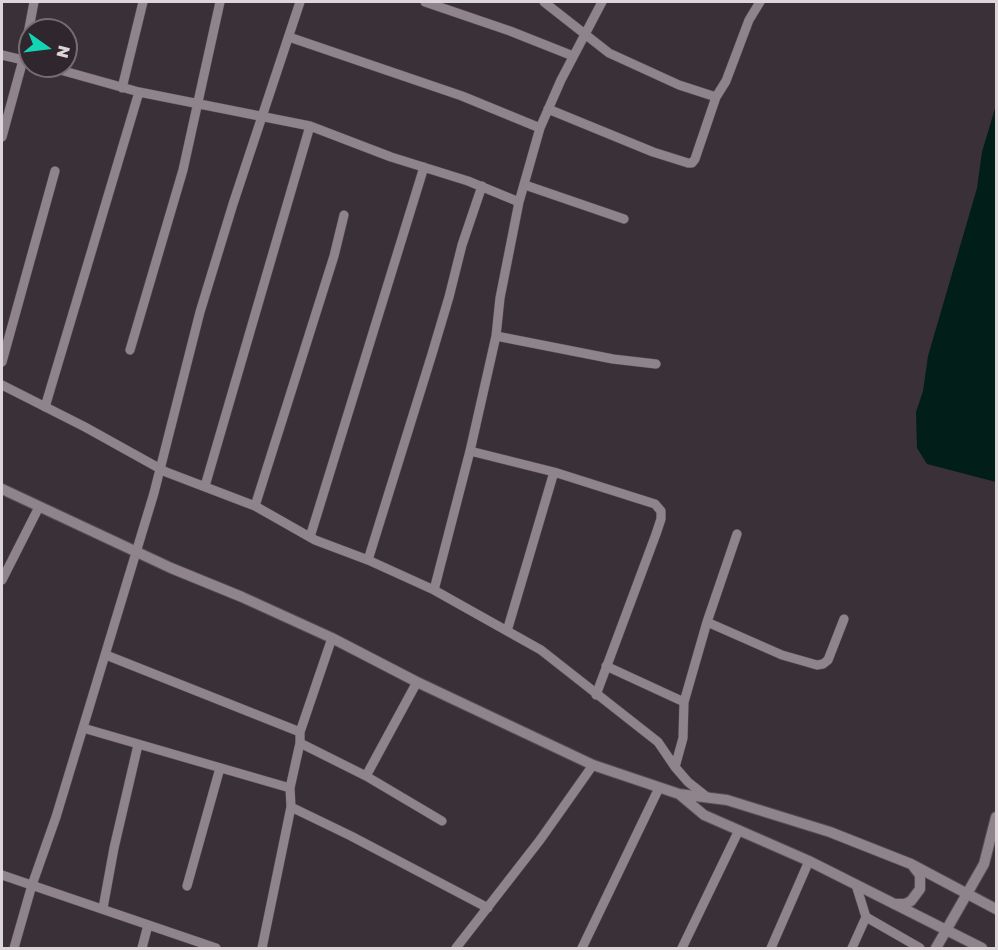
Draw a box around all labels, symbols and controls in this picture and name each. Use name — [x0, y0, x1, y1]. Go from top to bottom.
north arrow — [18, 18, 78, 78]
text: N — [52, 44, 75, 60]

